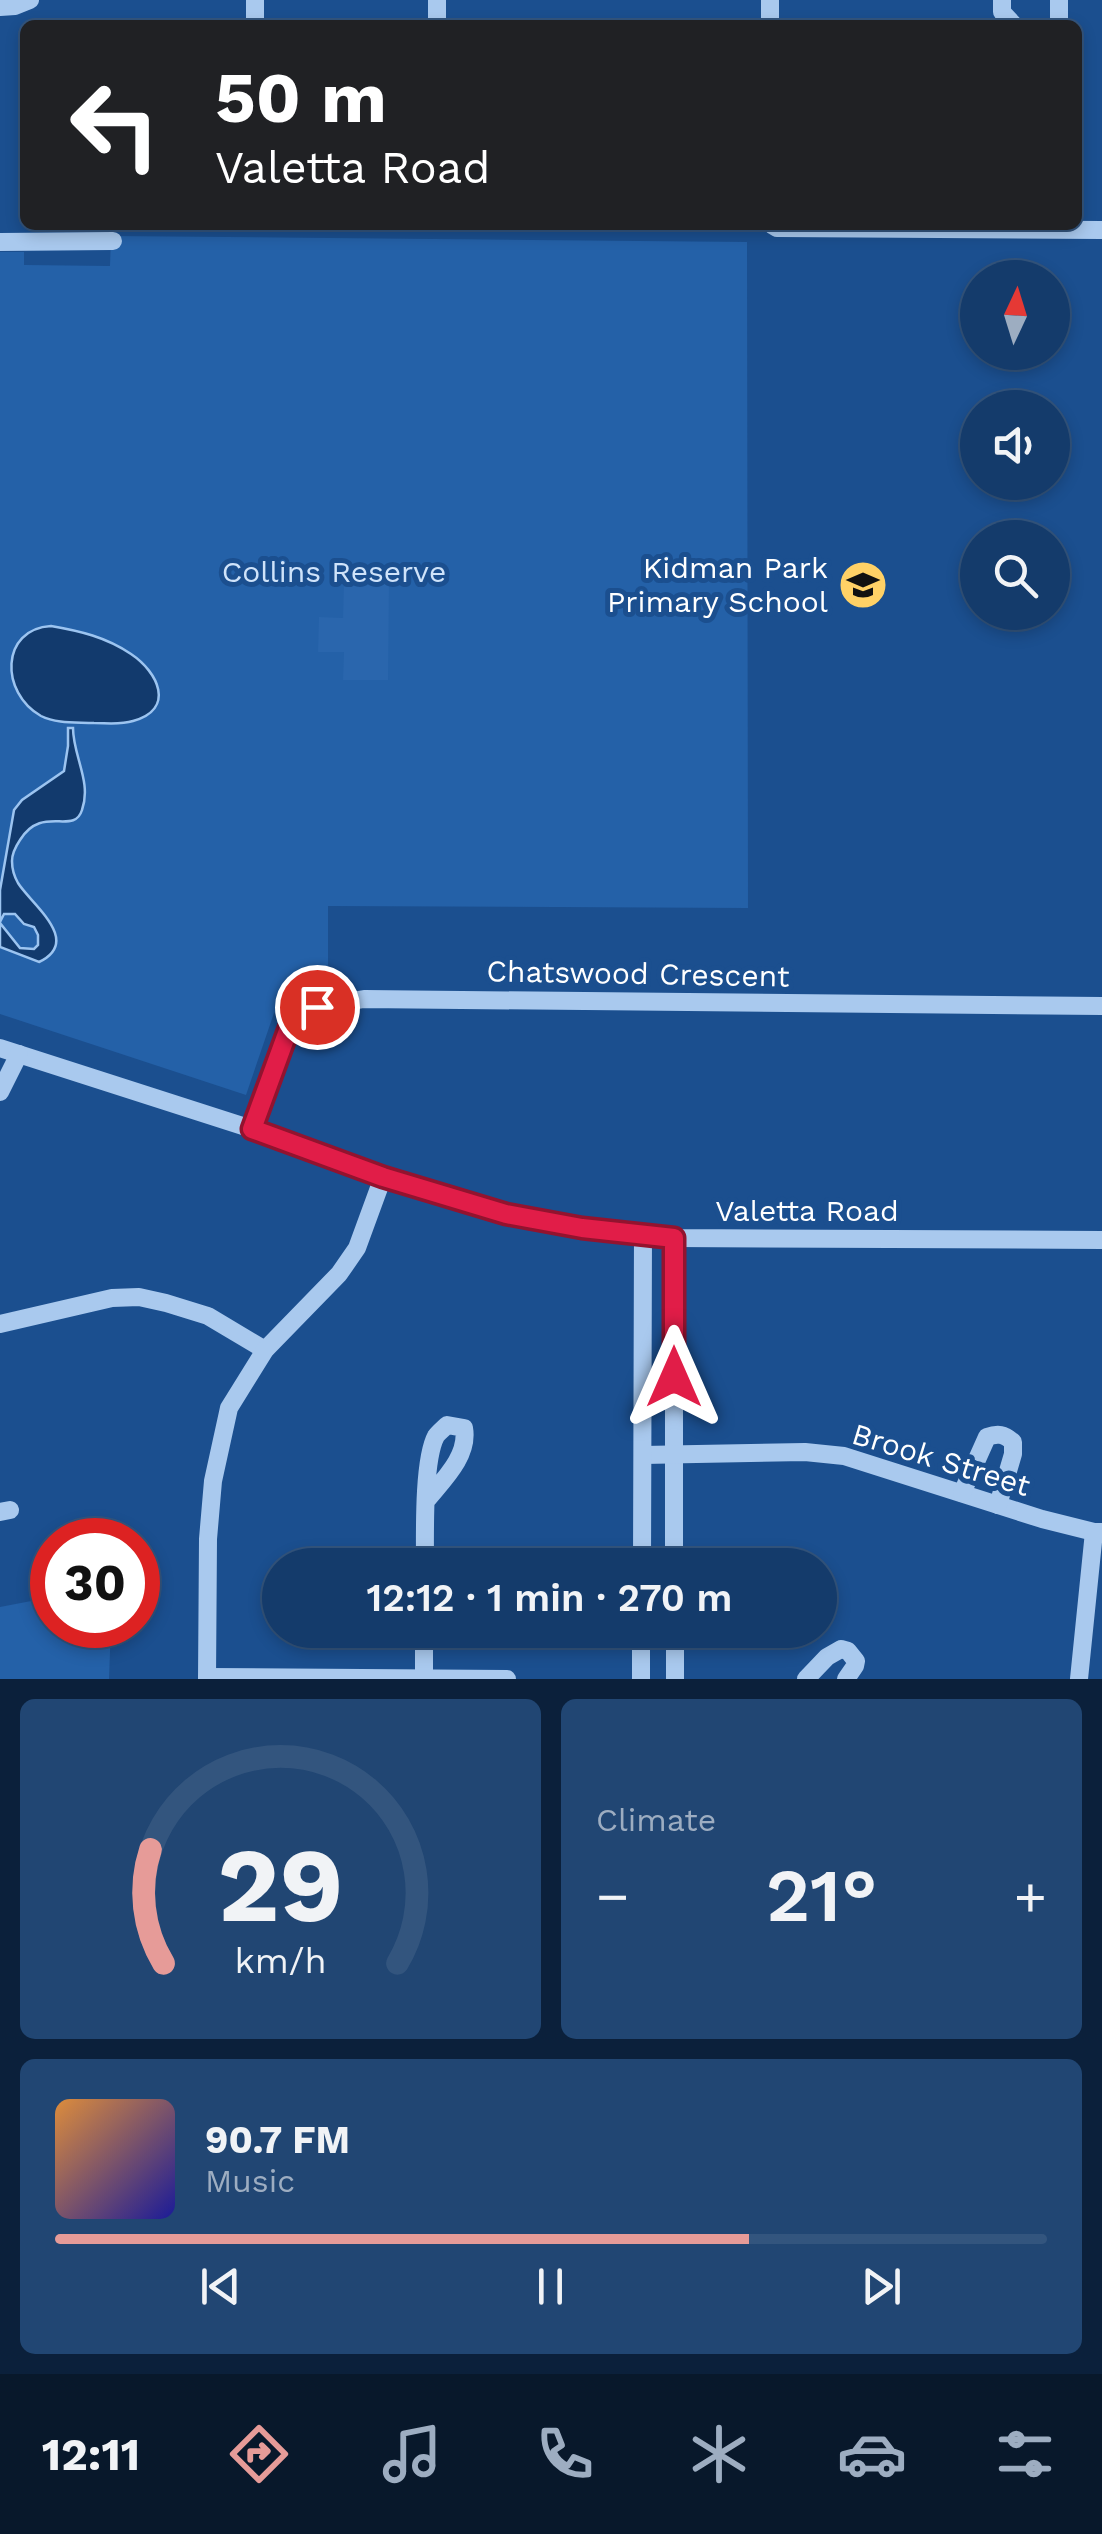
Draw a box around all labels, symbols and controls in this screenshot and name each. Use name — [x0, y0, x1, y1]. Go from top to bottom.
text: 50 m — [215, 57, 387, 139]
icon: left — [50, 60, 180, 190]
text: Valetta Road — [215, 141, 490, 194]
north arrow — [960, 260, 1070, 370]
map controls — [960, 260, 1070, 630]
button: sound — [960, 390, 1070, 500]
button: search — [960, 520, 1070, 630]
place label: Kidman Park Primary School — [607, 550, 828, 619]
park label: Collins Reserve — [222, 554, 446, 589]
school or university icon: Kidman Park Primary School — [837, 559, 889, 611]
street label: Chatswood Crescent — [486, 953, 790, 994]
pin — [275, 965, 360, 1050]
icon: arrive — [290, 980, 345, 1035]
street label: Valetta Road — [715, 1193, 899, 1228]
position arrow — [622, 1325, 726, 1429]
street label: Brook Street — [848, 1416, 1035, 1503]
speed limit sign: 30 — [30, 1518, 160, 1648]
text: 12:12 · 1 min · 270 m — [366, 1576, 733, 1620]
text: Climate — [596, 1801, 716, 1839]
text: 29 — [217, 1824, 344, 1946]
text: 21° — [766, 1851, 877, 1939]
text: − — [596, 1864, 629, 1928]
text: + — [1014, 1864, 1047, 1928]
text: km/h — [234, 1940, 327, 1982]
text: 90.7 FM — [205, 2118, 350, 2162]
text: Music — [205, 2162, 295, 2200]
icon: previous — [193, 2259, 248, 2314]
icon: pause — [523, 2259, 578, 2314]
icon: next — [854, 2259, 909, 2314]
icon: directions — [224, 2419, 294, 2489]
icon: music — [377, 2419, 447, 2489]
icon: phone — [530, 2419, 600, 2489]
icon: climate — [684, 2419, 754, 2489]
icon: car — [837, 2419, 907, 2489]
icon: filters — [990, 2419, 1060, 2489]
text: 12:11 — [42, 2428, 140, 2481]

